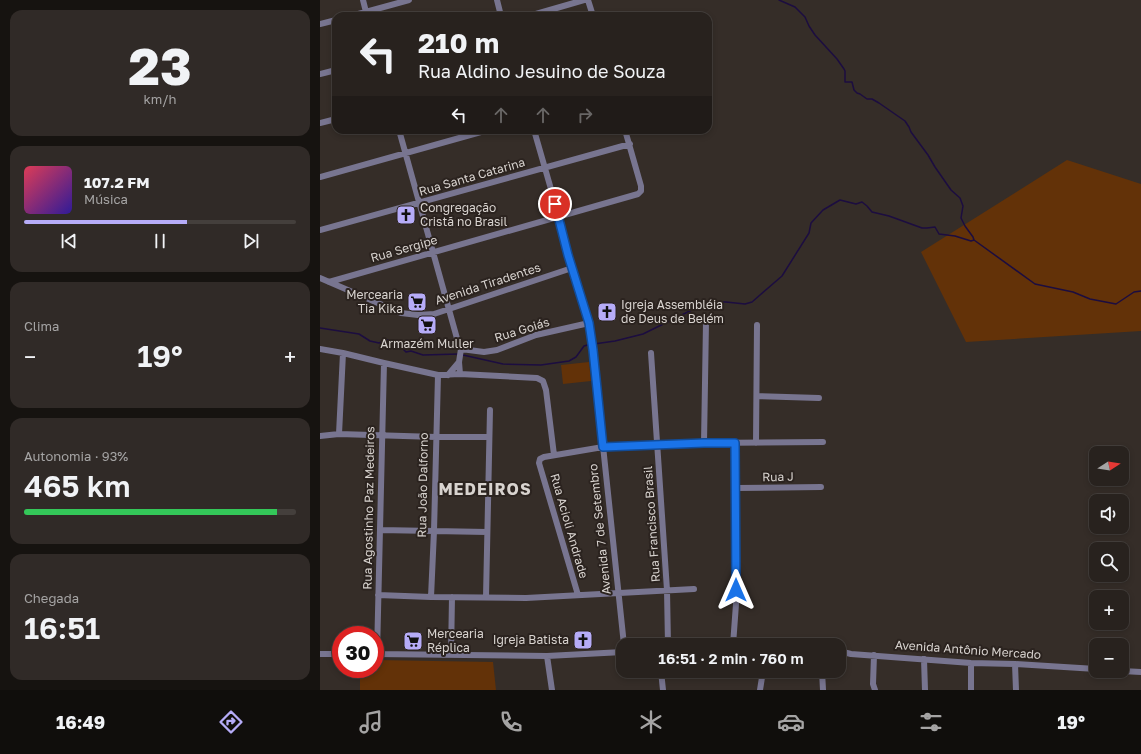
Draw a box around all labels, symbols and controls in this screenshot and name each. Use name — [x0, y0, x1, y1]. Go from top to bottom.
text: 210 m — [418, 26, 499, 59]
icon: left — [352, 28, 404, 80]
text: 23 — [128, 34, 192, 96]
text: Rua Aldino Jesuino de Souza — [418, 60, 666, 82]
text: km/h — [143, 91, 177, 107]
icon: left — [448, 104, 470, 126]
icon: ahead — [490, 104, 512, 126]
icon: ahead — [532, 104, 554, 126]
icon: right — [574, 104, 596, 126]
street label: Rua Santa Catarina — [417, 154, 527, 199]
text: 107.2 FM — [84, 173, 150, 191]
pin — [538, 187, 572, 221]
text: Música — [84, 191, 128, 207]
icon: arrive — [544, 193, 566, 215]
place label: Congregação Cristã no Brasil — [420, 200, 508, 229]
church icon: Congregação Cristã no Brasil — [395, 204, 417, 226]
icon: previous — [58, 230, 80, 252]
icon: pause — [149, 230, 171, 252]
icon: next — [240, 230, 262, 252]
street label: Rua Sergipe — [369, 232, 439, 265]
street label: Avenida Tiradentes — [433, 259, 543, 308]
place label: Mercearia Tia Kika — [346, 287, 403, 316]
supermarket icon: Mercearia Tia Kika — [406, 291, 428, 313]
place label: Igreja Assembléia de Deus de Belém — [621, 297, 724, 326]
church icon: Igreja Assembléia de Deus de Belém — [596, 301, 618, 323]
supermarket icon: Armazém Muller — [416, 314, 438, 336]
street label: Rua Goiás — [492, 314, 551, 345]
text: Clima — [24, 318, 59, 334]
place label: Armazém Muller — [380, 336, 474, 351]
text: 19° — [137, 338, 183, 374]
text: − — [24, 343, 36, 370]
text: + — [284, 343, 296, 370]
street label: Rua Agostinho Paz Medeiros — [360, 426, 377, 590]
street label: Rua João Dalforno — [414, 432, 431, 538]
north arrow — [1089, 446, 1129, 486]
map controls — [1089, 446, 1129, 678]
text: Autonomia · 93% — [24, 448, 128, 464]
street label: Avenida 7 de Setembro — [585, 463, 614, 595]
street label: Rua Francisco Brasil — [640, 465, 663, 583]
text: 465 km — [24, 468, 131, 504]
street label: Rua J — [762, 469, 794, 484]
street label: Rua Acioli Andrade — [547, 472, 592, 580]
district label: MEDEIROS — [438, 479, 532, 499]
button: sound — [1089, 494, 1129, 534]
button: search — [1089, 542, 1129, 582]
position arrow — [715, 569, 757, 611]
text: Chegada — [24, 590, 79, 606]
button: + — [1089, 590, 1129, 630]
text: 16:51 — [24, 610, 100, 646]
speed limit sign: 30 — [332, 626, 384, 678]
place label: Mercearia Réplica — [427, 626, 484, 655]
church icon: Igreja Batista — [572, 629, 594, 651]
supermarket icon: Mercearia Réplica — [402, 630, 424, 652]
place label: Igreja Batista — [493, 632, 569, 647]
street label: Avenida Antônio Mercado — [895, 637, 1042, 662]
button: − — [1089, 638, 1129, 678]
text: 16:51 · 2 min · 760 m — [658, 649, 804, 667]
icon: directions — [217, 708, 245, 736]
icon: music — [357, 708, 385, 736]
icon: phone — [497, 708, 525, 736]
icon: climate — [637, 708, 665, 736]
icon: car — [777, 708, 805, 736]
icon: filters — [917, 708, 945, 736]
text: 16:49 — [56, 711, 105, 733]
text: 19° — [1057, 711, 1085, 733]

